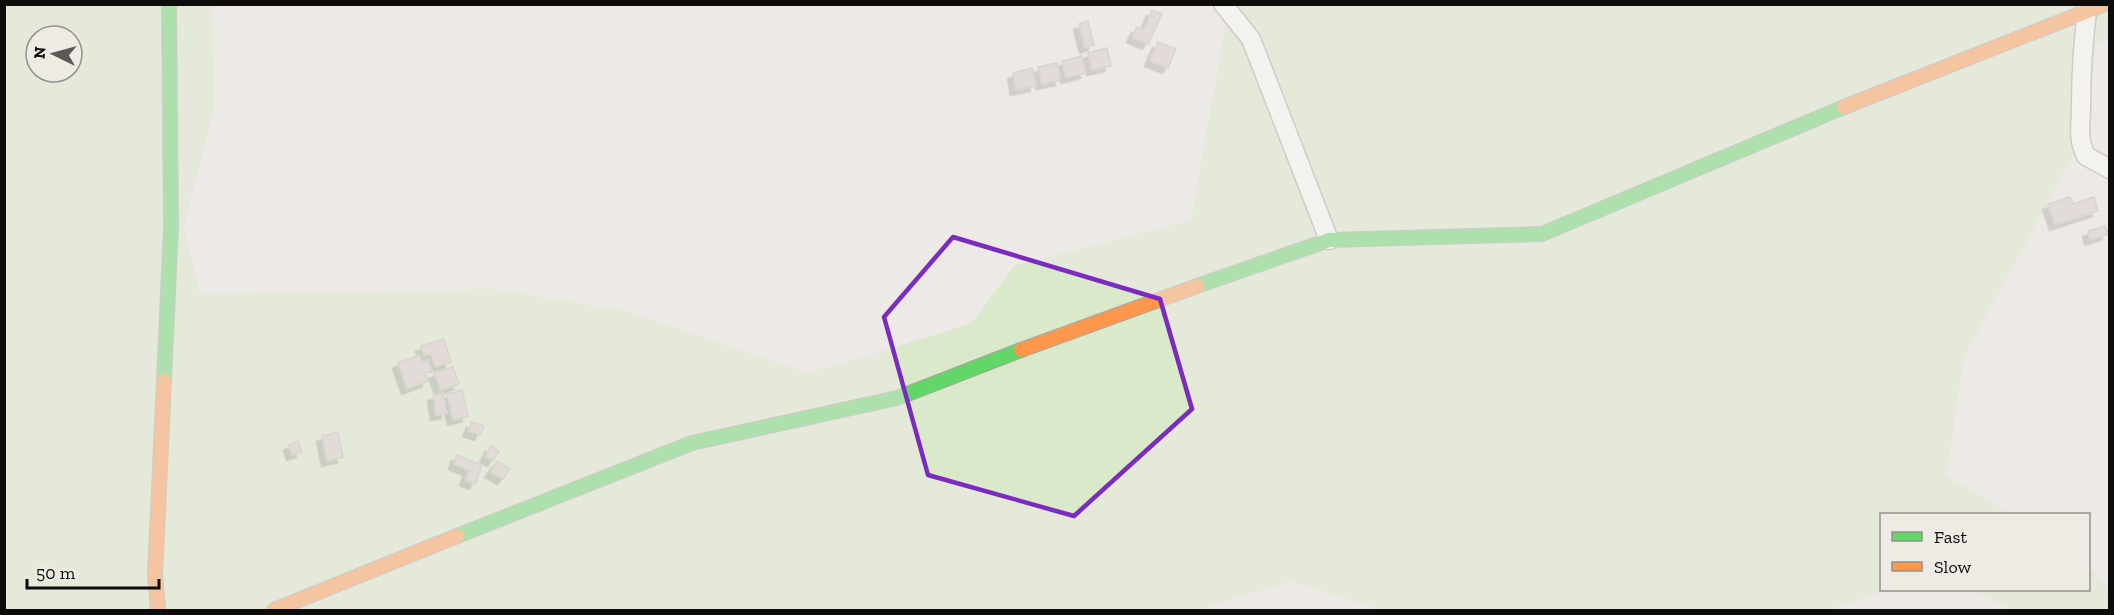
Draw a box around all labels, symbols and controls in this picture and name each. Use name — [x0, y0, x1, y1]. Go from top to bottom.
north arrow — [24, 24, 84, 84]
text: N — [30, 46, 50, 60]
legend — [1880, 513, 2090, 591]
text: Fast — [1934, 526, 1967, 548]
scale bar — [27, 552, 159, 590]
text: Slow — [1934, 556, 1971, 578]
text: 50 m — [36, 562, 76, 584]

